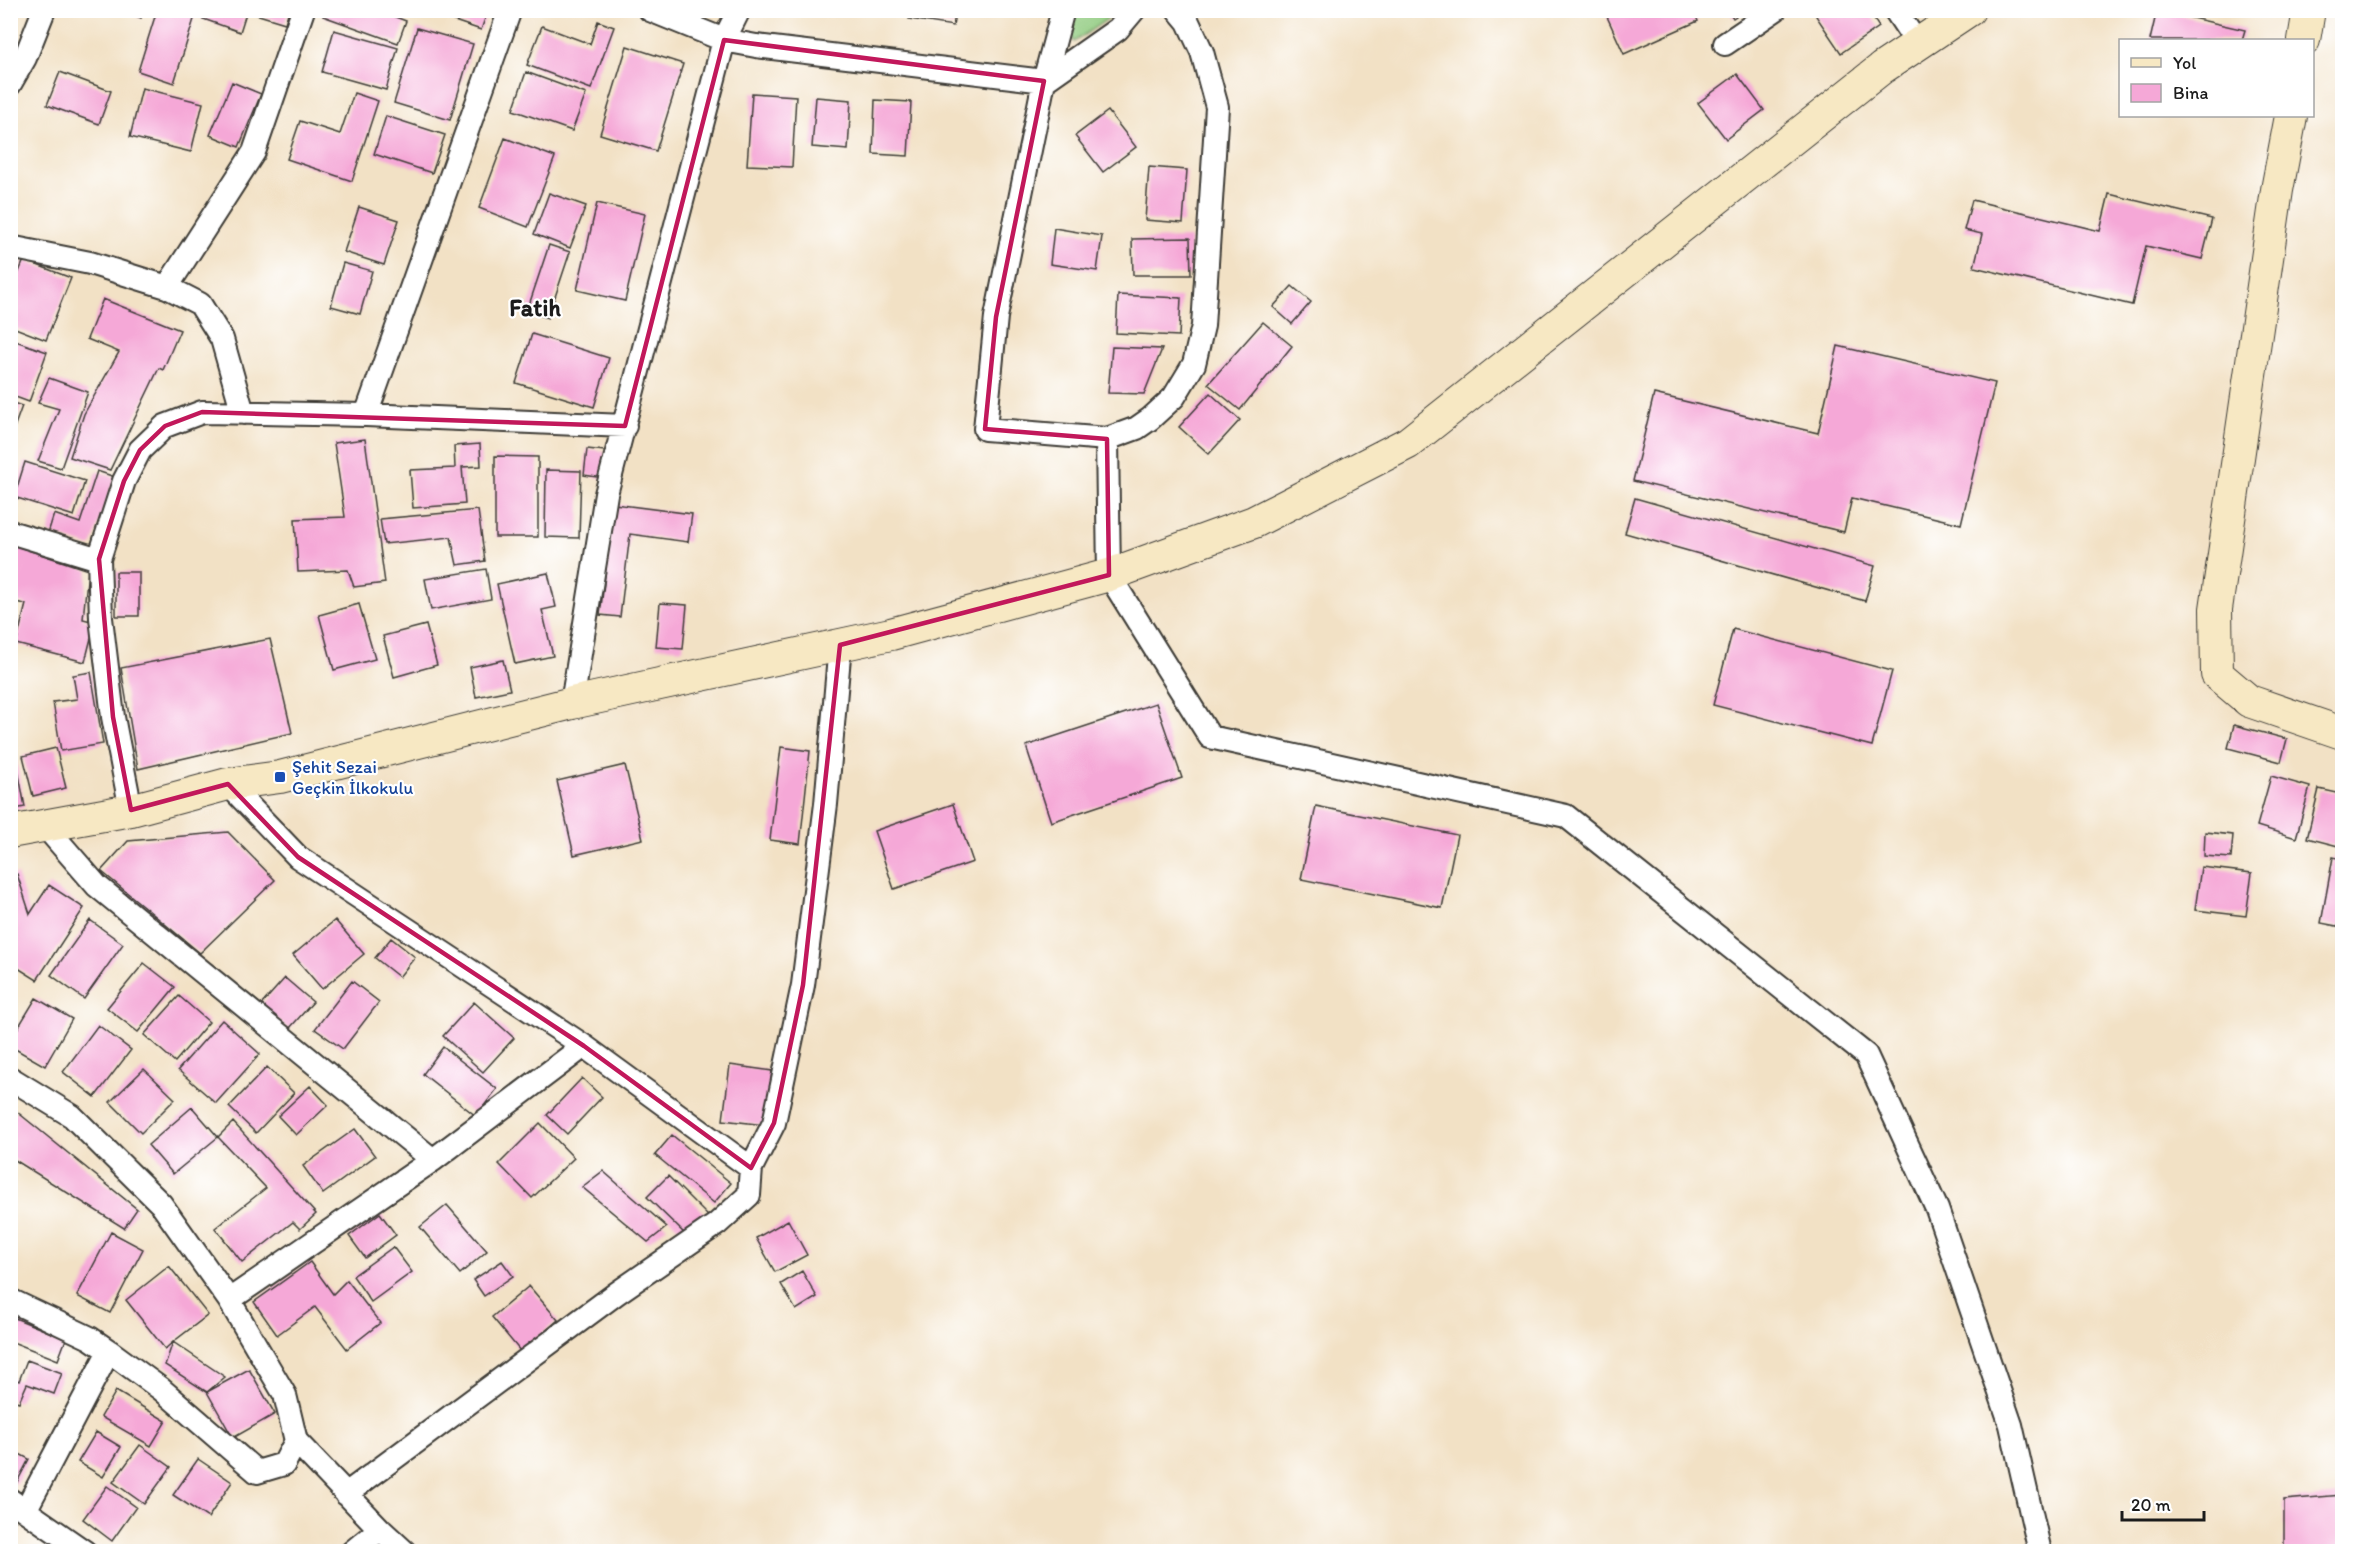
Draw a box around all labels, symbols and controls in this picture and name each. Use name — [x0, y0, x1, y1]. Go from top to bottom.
legend — [2119, 39, 2314, 117]
text: Yol — [2173, 52, 2196, 74]
text: Bina — [2173, 82, 2208, 104]
district label: Fatih — [509, 293, 561, 322]
place label: Şehit Sezai Geçkin İlkokulu — [292, 756, 413, 799]
marker: Şehit Sezai Geçkin İlkokulu — [273, 770, 287, 784]
scale bar — [2122, 1484, 2204, 1522]
text: 20 m — [2131, 1494, 2171, 1516]

